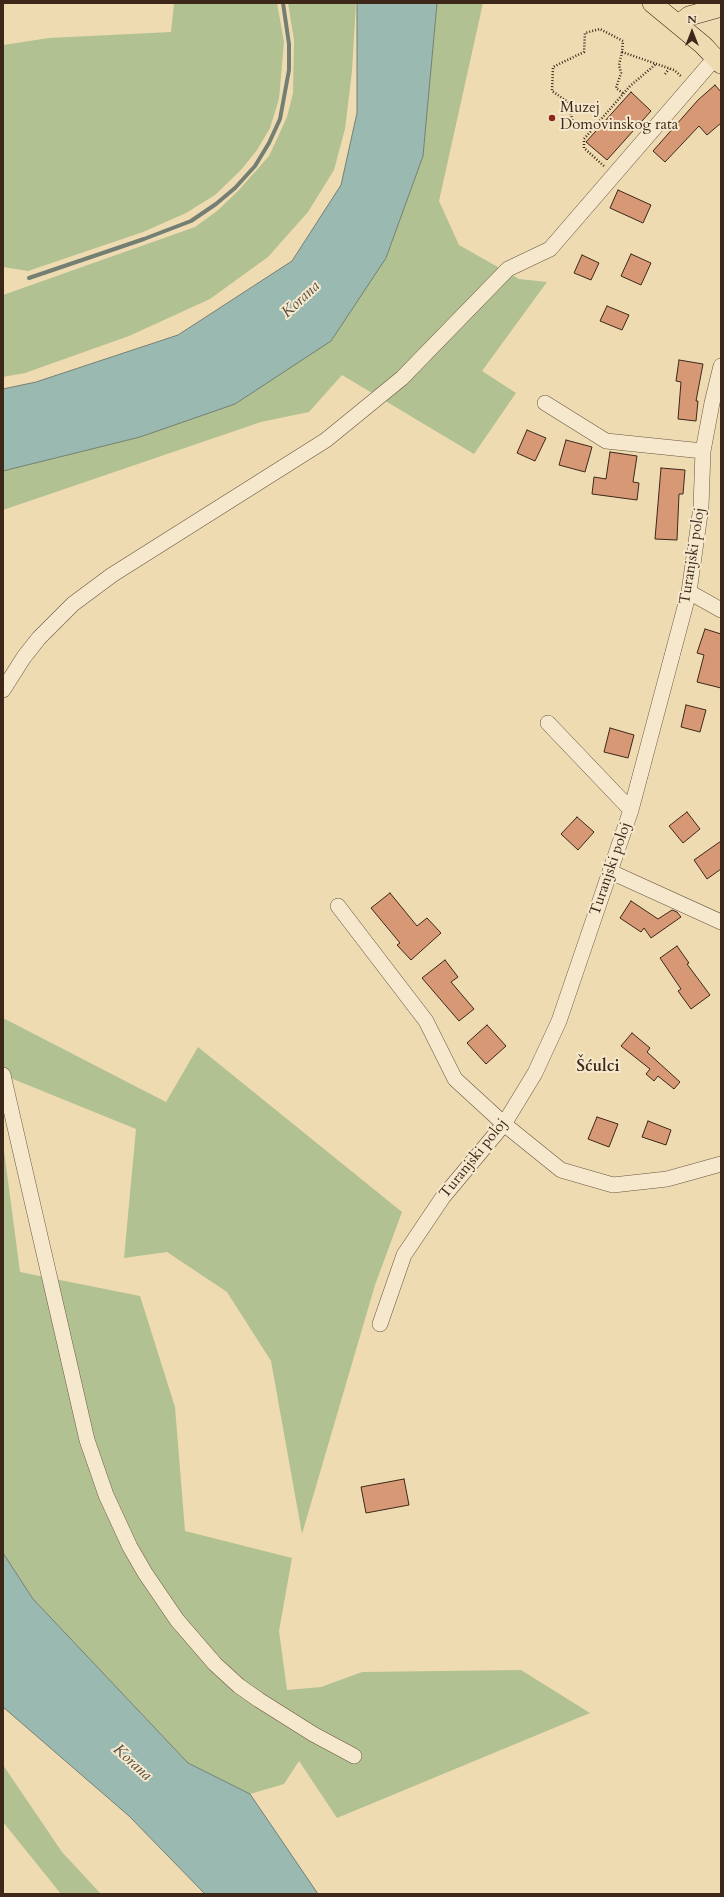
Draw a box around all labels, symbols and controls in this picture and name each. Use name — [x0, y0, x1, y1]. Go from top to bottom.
north arrow — [672, 12, 712, 52]
text: N — [687, 12, 697, 27]
place label: Muzej Domovinskog rata — [560, 100, 678, 135]
marker: Muzej Domovinskog rata — [547, 113, 557, 123]
water label: Korana — [278, 277, 324, 323]
street label: Turanjski poloj — [676, 506, 710, 606]
street label: Turanjski poloj — [587, 820, 635, 918]
district label: Šćulci — [576, 1057, 620, 1077]
street label: Turanjski poloj — [436, 1115, 512, 1203]
water label: Korana — [109, 1741, 155, 1785]

